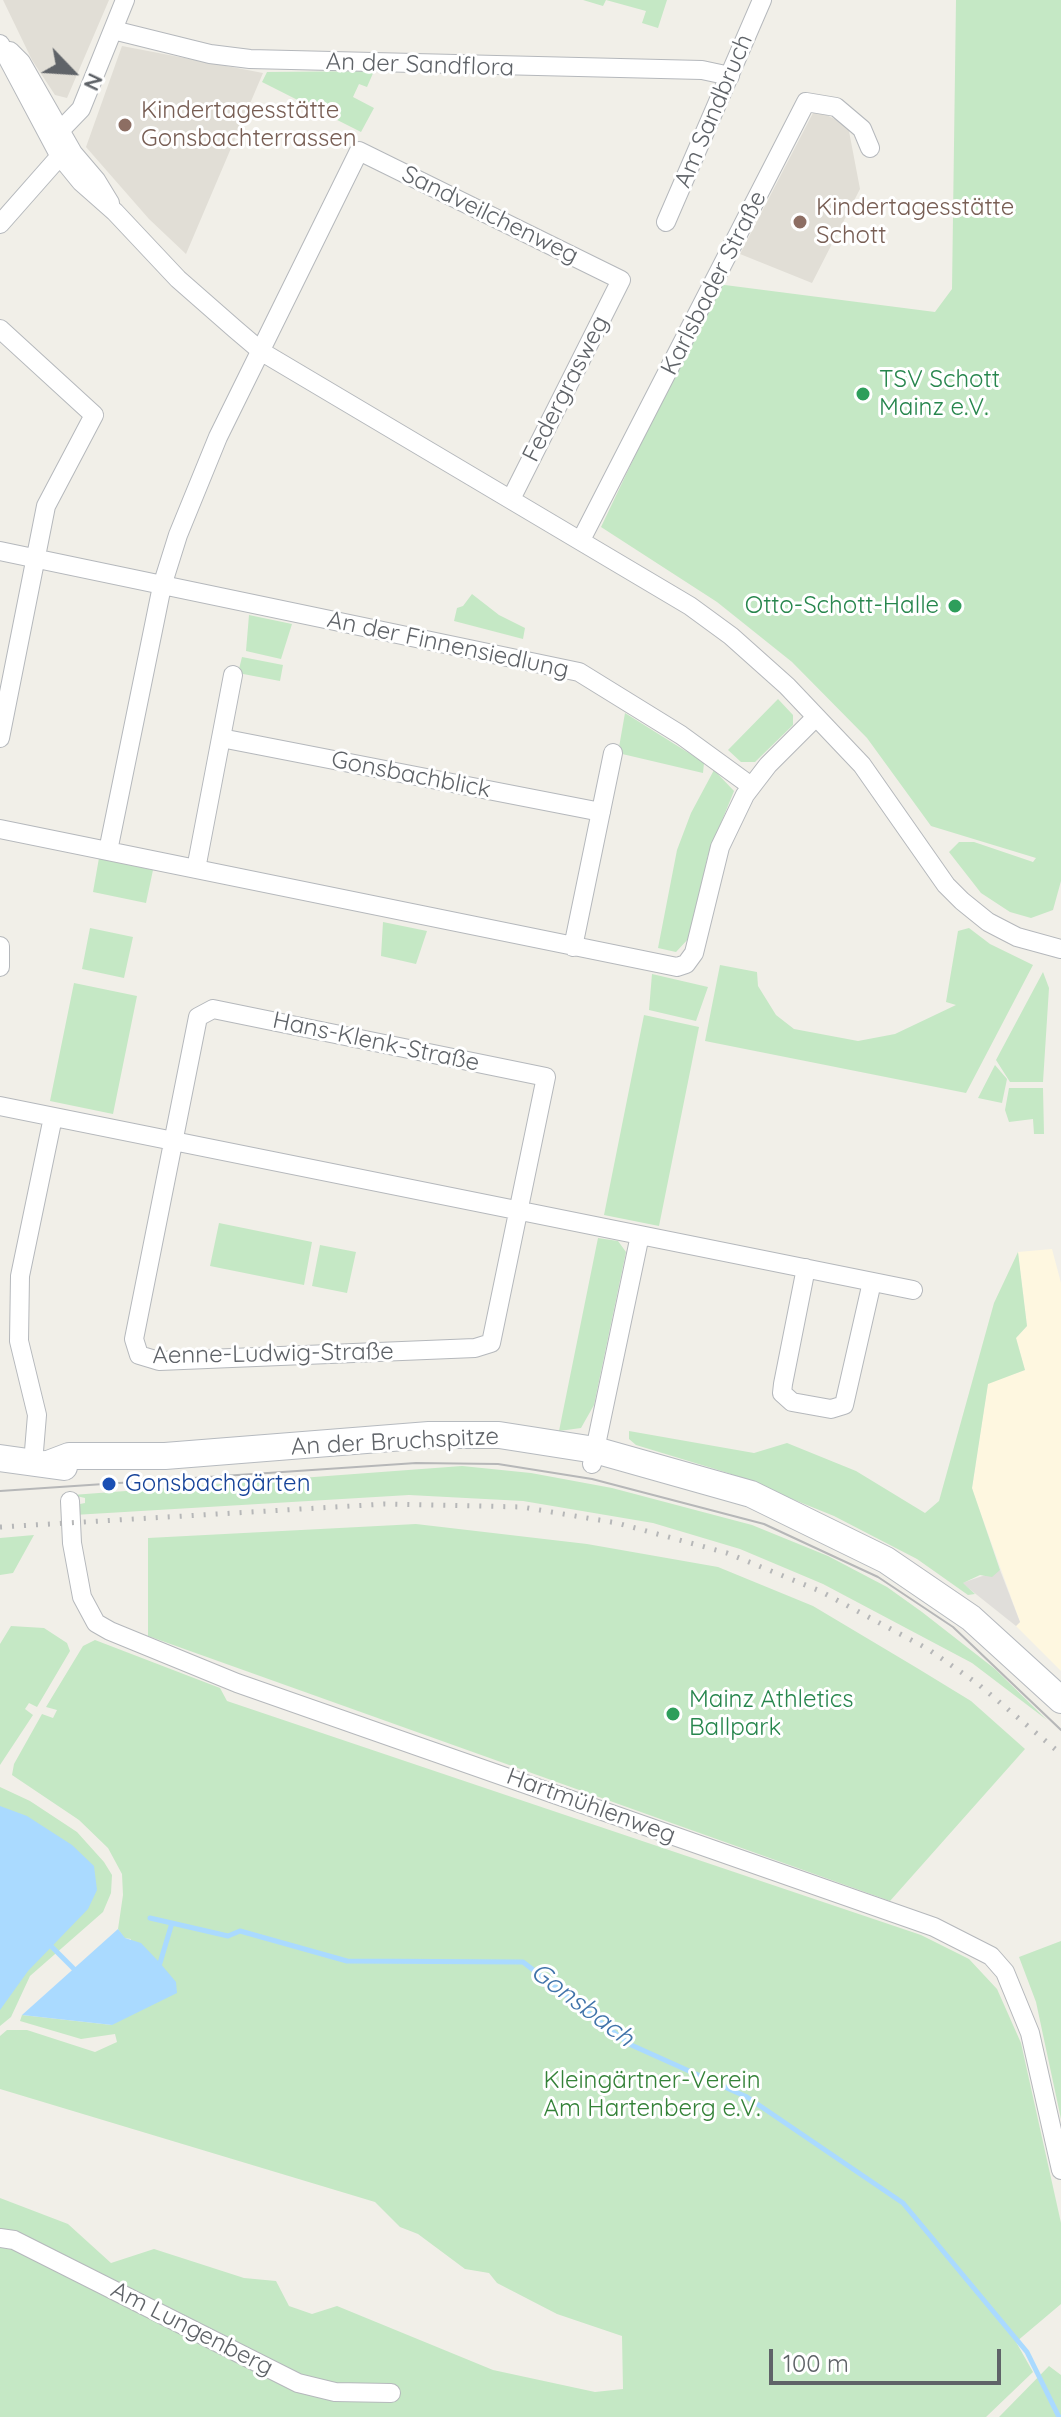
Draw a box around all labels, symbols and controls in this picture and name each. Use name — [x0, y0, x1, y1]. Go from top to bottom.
street label: Am Sandbruch — [669, 30, 759, 192]
north arrow — [32, 32, 112, 112]
street label: An der Sandflora — [325, 47, 515, 83]
text: N — [78, 69, 110, 95]
place label: Kindertagesstätte Gonsbachterrassen — [141, 97, 357, 153]
marker: Kindertagesstätte Gonsbachterrassen — [116, 116, 134, 134]
street label: Sandveilchenweg — [397, 160, 583, 270]
street label: Karlsbader Straße — [655, 186, 773, 380]
place label: Kindertagesstätte Schott — [816, 194, 1014, 250]
marker: Kindertagesstätte Schott — [791, 213, 809, 231]
street label: Federgrasweg — [517, 311, 615, 467]
place label: TSV Schott Mainz e.V. — [879, 366, 1000, 422]
marker: TSV Schott Mainz e.V. — [854, 385, 872, 403]
place label: Otto-Schott-Halle — [745, 592, 939, 620]
marker: Otto-Schott-Halle — [946, 597, 964, 615]
street label: An der Finnensiedlung — [325, 605, 571, 685]
street label: Gonsbachblick — [329, 745, 493, 805]
street label: Hans-Klenk-Straße — [270, 1006, 482, 1078]
street label: Aenne-Ludwig-Straße — [152, 1337, 394, 1371]
street label: An der Bruchspitze — [290, 1422, 500, 1462]
place label: Gonsbachgärten — [125, 1470, 311, 1498]
marker: Gonsbachgärten — [100, 1475, 118, 1493]
place label: Mainz Athletics Ballpark — [689, 1686, 853, 1742]
marker: Mainz Athletics Ballpark — [664, 1705, 682, 1723]
street label: Hartmühlenweg — [503, 1762, 679, 1850]
water label: Gonsbach — [524, 1956, 640, 2054]
park label: Kleingärtner-Verein Am Hartenberg e.V. — [543, 2067, 761, 2123]
street label: Am Lungenberg — [106, 2276, 278, 2382]
scale bar — [773, 2333, 1005, 2383]
text: 100 m — [783, 2348, 849, 2378]

